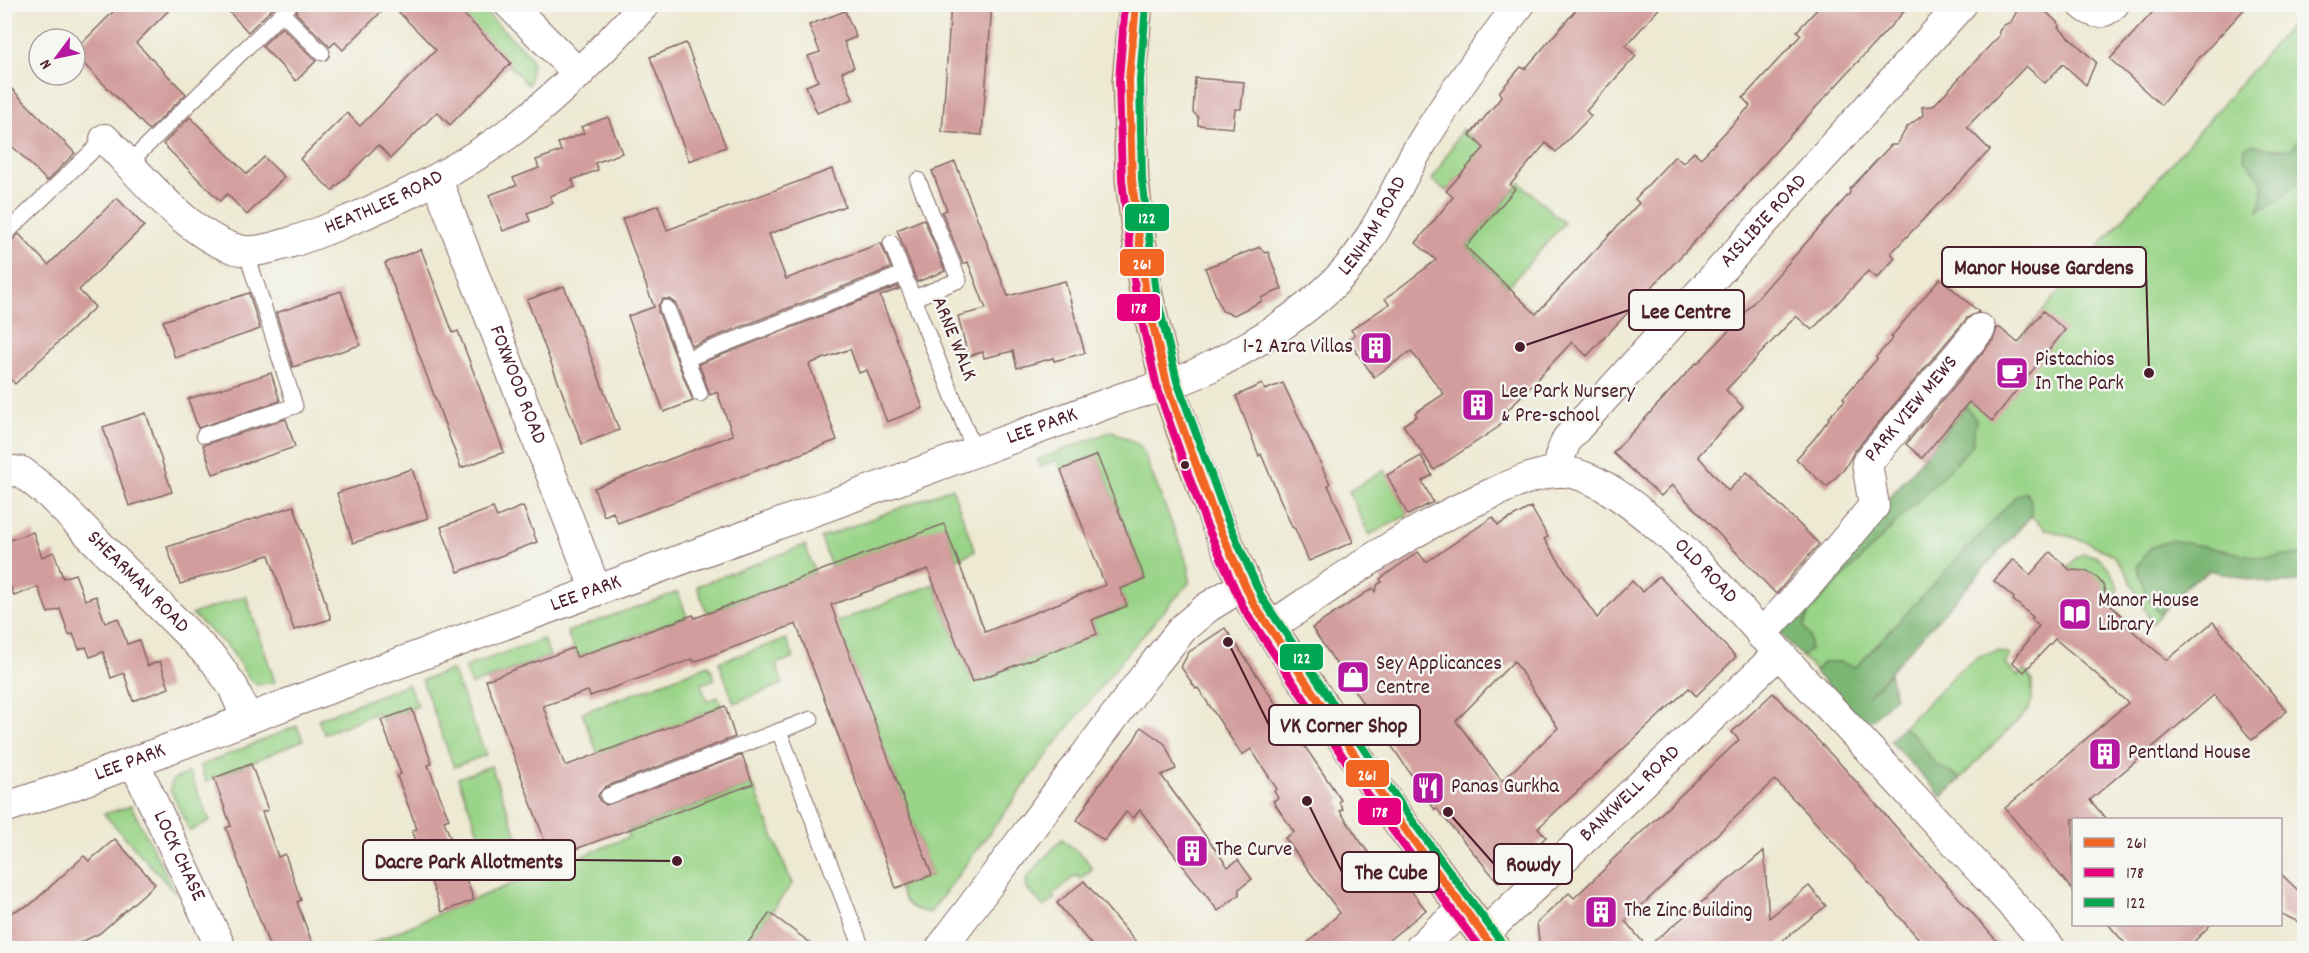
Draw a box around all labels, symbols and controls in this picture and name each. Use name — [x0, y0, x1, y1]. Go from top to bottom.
north arrow — [27, 27, 87, 87]
text: N — [35, 54, 58, 73]
street label: HEATHLEE ROAD — [320, 163, 449, 244]
street label: AISLIBIE ROAD — [1714, 168, 1815, 275]
street label: LENHAM ROAD — [1332, 171, 1416, 283]
line badge: 122 — [1124, 203, 1170, 232]
text: 122 — [1138, 208, 1156, 231]
callout: Manor House Gardens — [1942, 247, 2146, 287]
line badge: 261 — [1119, 248, 1165, 277]
text: 261 — [1133, 254, 1151, 277]
text: Manor House Gardens — [1954, 254, 2134, 285]
callout: Lee Centre — [1629, 290, 1744, 330]
street label: ARNE WALK — [923, 292, 984, 386]
line badge: 178 — [1116, 293, 1161, 322]
text: 178 — [1131, 298, 1148, 321]
text: Lee Centre — [1641, 298, 1731, 329]
street label: FOXWOOD ROAD — [480, 321, 553, 449]
building icon: 1-2 Azra Villas — [1358, 330, 1394, 366]
place label: 1-2 Azra Villas — [1243, 333, 1353, 363]
place label: Pistachios In The Park — [2035, 346, 2124, 400]
street label: PARK VIEW MEWS — [1858, 349, 1966, 470]
cafe icon: Pistachios In The Park — [1994, 355, 2030, 391]
place label: Lee Park Nursery & Pre-school — [1501, 378, 1636, 432]
building icon: Lee Park Nursery & Pre-school — [1460, 387, 1496, 423]
street label: LEE PARK — [1003, 400, 1082, 454]
unlabelled marker — [1179, 459, 1191, 471]
street label: SHEARMAN ROAD — [79, 524, 195, 641]
street label: OLD ROAD — [1666, 532, 1744, 611]
street label: LEE PARK — [546, 568, 626, 621]
place label: Manor House Library — [2098, 587, 2199, 641]
library icon: Manor House Library — [2057, 596, 2093, 632]
line badge: 122 — [1279, 643, 1324, 671]
text: 122 — [1293, 648, 1311, 671]
place label: Sey Applicances Centre — [1376, 650, 1502, 704]
shop icon: Sey Applicances Centre — [1335, 659, 1371, 695]
callout: VK Corner Shop — [1269, 705, 1420, 745]
text: VK Corner Shop — [1280, 712, 1408, 743]
street label: LEE PARK — [91, 736, 170, 790]
building icon: Pentland House — [2087, 736, 2123, 772]
street label: BANKWELL ROAD — [1573, 739, 1688, 850]
place label: Pentland House — [2128, 739, 2251, 769]
line badge: 261 — [1345, 759, 1390, 788]
text: 261 — [1358, 765, 1376, 788]
restaurant icon: Panas Gurkha — [1410, 770, 1446, 806]
place label: Panas Gurkha — [1451, 773, 1560, 803]
line badge: 178 — [1357, 797, 1402, 826]
text: 178 — [1372, 802, 1389, 825]
street label: LOCK CHASE — [144, 806, 212, 907]
legend — [2072, 818, 2282, 926]
text: 261 — [2126, 832, 2147, 857]
building icon: The Curve — [1174, 833, 1210, 869]
place label: The Curve — [1215, 836, 1292, 866]
callout: Dacre Park Allotments — [363, 840, 575, 880]
callout: Rowdy — [1494, 844, 1572, 884]
text: Dacre Park Allotments — [375, 848, 563, 879]
text: Rowdy — [1506, 851, 1561, 882]
callout: The Cube — [1342, 852, 1439, 892]
text: The Cube — [1354, 859, 1428, 890]
text: 178 — [2126, 862, 2144, 887]
text: 122 — [2126, 892, 2146, 917]
building icon: The Zinc Building — [1583, 894, 1619, 930]
place label: The Zinc Building — [1624, 897, 1753, 927]

